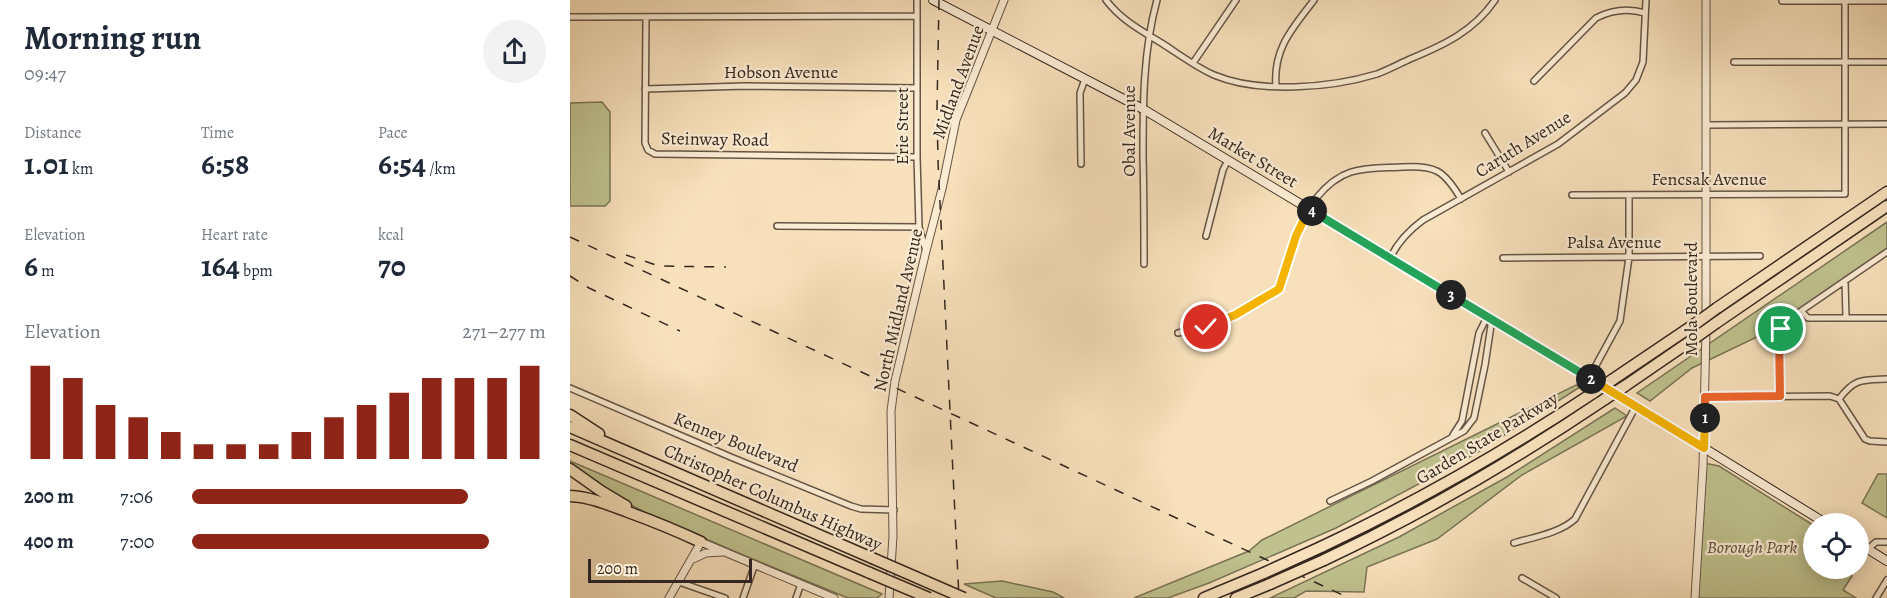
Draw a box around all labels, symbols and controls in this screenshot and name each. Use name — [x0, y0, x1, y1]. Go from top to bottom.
text: Morning run — [24, 15, 201, 60]
button: share — [483, 20, 546, 83]
street label: Midland Avenue — [926, 22, 990, 142]
text: 09:47 — [24, 60, 66, 87]
street label: Hobson Avenue — [724, 60, 838, 84]
street label: Obal Avenue — [1117, 85, 1141, 177]
street label: Erie Street — [890, 87, 914, 165]
street label: Caruth Avenue — [1470, 105, 1576, 183]
street label: Market Street — [1204, 121, 1302, 193]
text: Distance — [24, 122, 81, 144]
text: Time — [201, 122, 234, 144]
text: Pace — [378, 122, 408, 144]
street label: Steinway Road — [661, 126, 769, 152]
text: 1.01 — [24, 144, 69, 184]
text: 6:58 — [201, 144, 249, 184]
text: 6:54 — [378, 144, 426, 184]
text: km — [69, 158, 93, 180]
text: /km — [426, 158, 456, 180]
street label: Fencsak Avenue — [1651, 167, 1767, 191]
pin: 4 — [1297, 196, 1327, 226]
text: 4 — [1308, 200, 1316, 222]
text: Elevation — [24, 224, 85, 246]
text: Heart rate — [201, 224, 268, 246]
text: kcal — [378, 224, 404, 246]
street label: North Midland Avenue — [868, 226, 928, 394]
street label: Palsa Avenue — [1566, 230, 1662, 254]
street label: Mola Boulevard — [1679, 241, 1703, 356]
text: 6 — [24, 246, 38, 286]
text: 164 — [201, 246, 240, 286]
text: 70 — [378, 246, 406, 286]
text: m — [38, 260, 55, 282]
text: bpm — [240, 260, 273, 282]
pin: 3 — [1436, 280, 1466, 310]
text: 3 — [1448, 284, 1454, 306]
pin — [1180, 301, 1231, 352]
pin — [1755, 303, 1806, 354]
icon: check — [1189, 310, 1222, 343]
icon: arrive — [1764, 312, 1797, 345]
text: Elevation — [24, 318, 101, 345]
text: 271–277 m — [462, 318, 546, 345]
pin: 2 — [1576, 364, 1606, 394]
text: 2 — [1587, 368, 1595, 390]
street label: Garden State Parkway — [1411, 386, 1563, 490]
pin: 1 — [1690, 403, 1720, 433]
street label: Kenney Boulevard — [670, 406, 802, 478]
text: 1 — [1702, 407, 1708, 429]
street label: Christopher Columbus Highway — [660, 438, 887, 556]
text: 200 m — [24, 483, 74, 510]
text: 7:06 — [120, 483, 153, 510]
map controls — [1803, 513, 1869, 579]
button: locate — [1803, 513, 1869, 579]
text: 400 m — [24, 528, 74, 555]
text: 7:00 — [120, 528, 154, 555]
park label: Borough Park — [1707, 535, 1797, 559]
scale bar — [588, 556, 752, 584]
text: 200 m — [597, 558, 638, 580]

